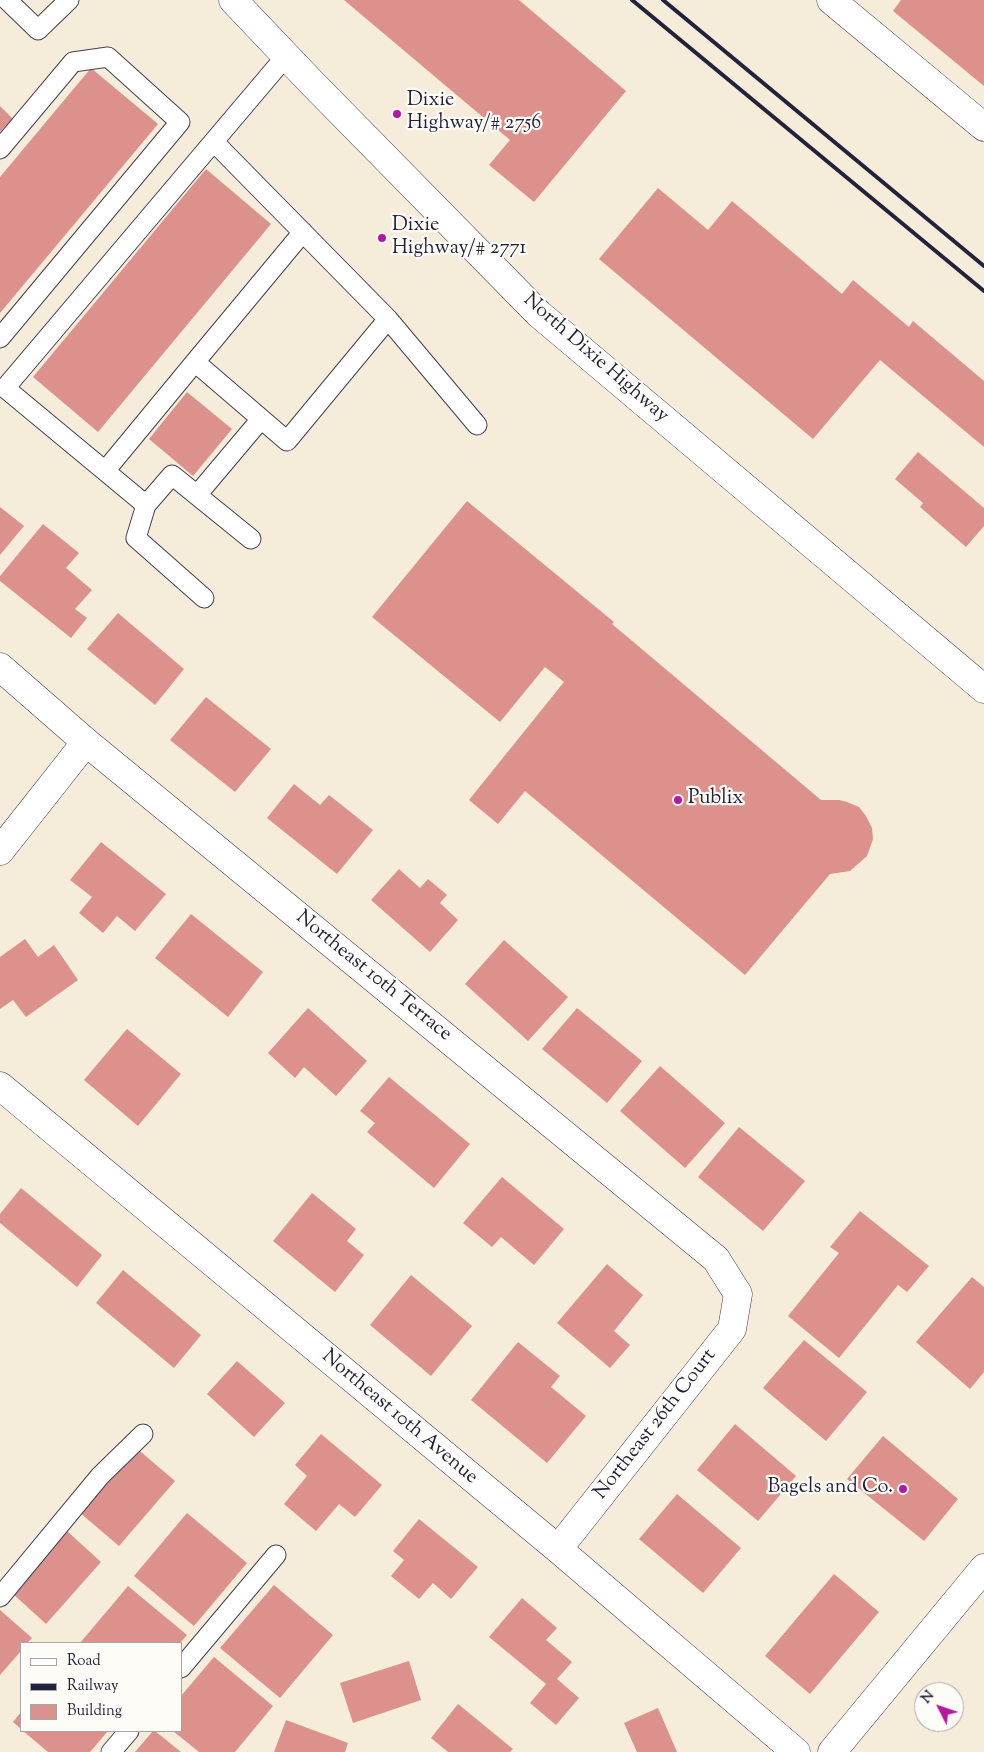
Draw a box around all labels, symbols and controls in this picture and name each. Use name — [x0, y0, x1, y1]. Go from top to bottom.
place label: Dixie Highway/# 2756 — [407, 90, 541, 137]
marker: Dixie Highway/# 2756 — [391, 108, 403, 120]
place label: Dixie Highway/# 2771 — [392, 215, 526, 262]
marker: Dixie Highway/# 2771 — [376, 232, 388, 244]
street label: North Dixie Highway — [517, 289, 673, 429]
place label: Publix — [688, 788, 743, 812]
marker: Publix — [672, 794, 684, 806]
street label: Northeast 10th Terrace — [290, 907, 456, 1047]
street label: Northeast 26th Court — [590, 1345, 722, 1505]
street label: Northeast 10th Avenue — [316, 1346, 482, 1490]
place label: Bagels and Co. — [767, 1477, 893, 1501]
marker: Bagels and Co. — [897, 1483, 909, 1495]
legend — [20, 1642, 182, 1732]
text: Road — [67, 1651, 101, 1672]
text: Railway — [67, 1676, 118, 1697]
north arrow — [914, 1682, 964, 1732]
text: N — [917, 1687, 940, 1709]
text: Building — [67, 1701, 122, 1722]

